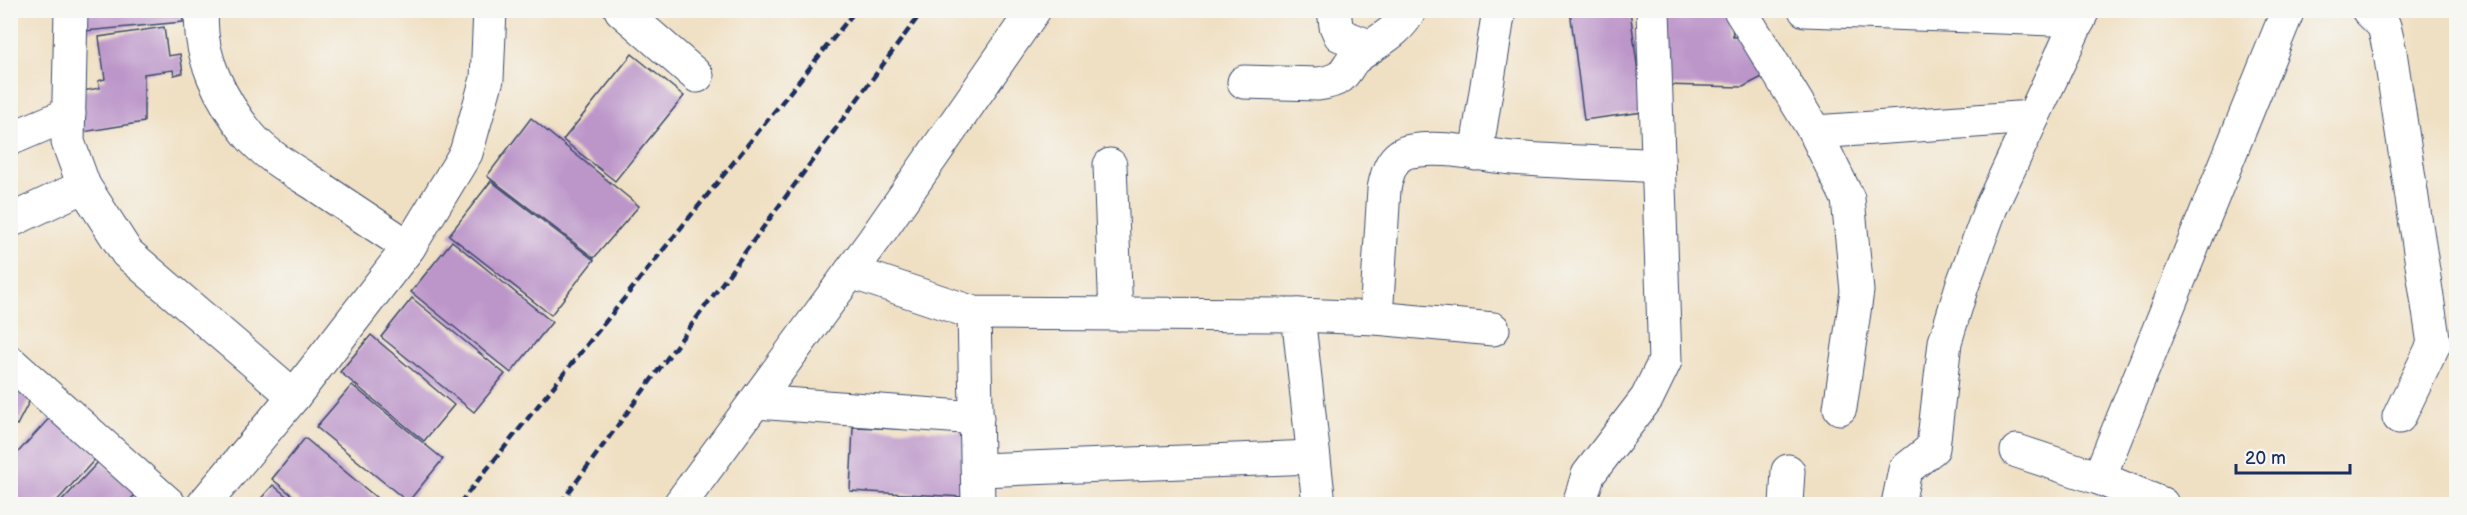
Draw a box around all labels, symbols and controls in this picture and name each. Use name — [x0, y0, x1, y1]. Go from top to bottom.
scale bar — [2236, 437, 2350, 475]
text: 20 m — [2245, 448, 2286, 469]

